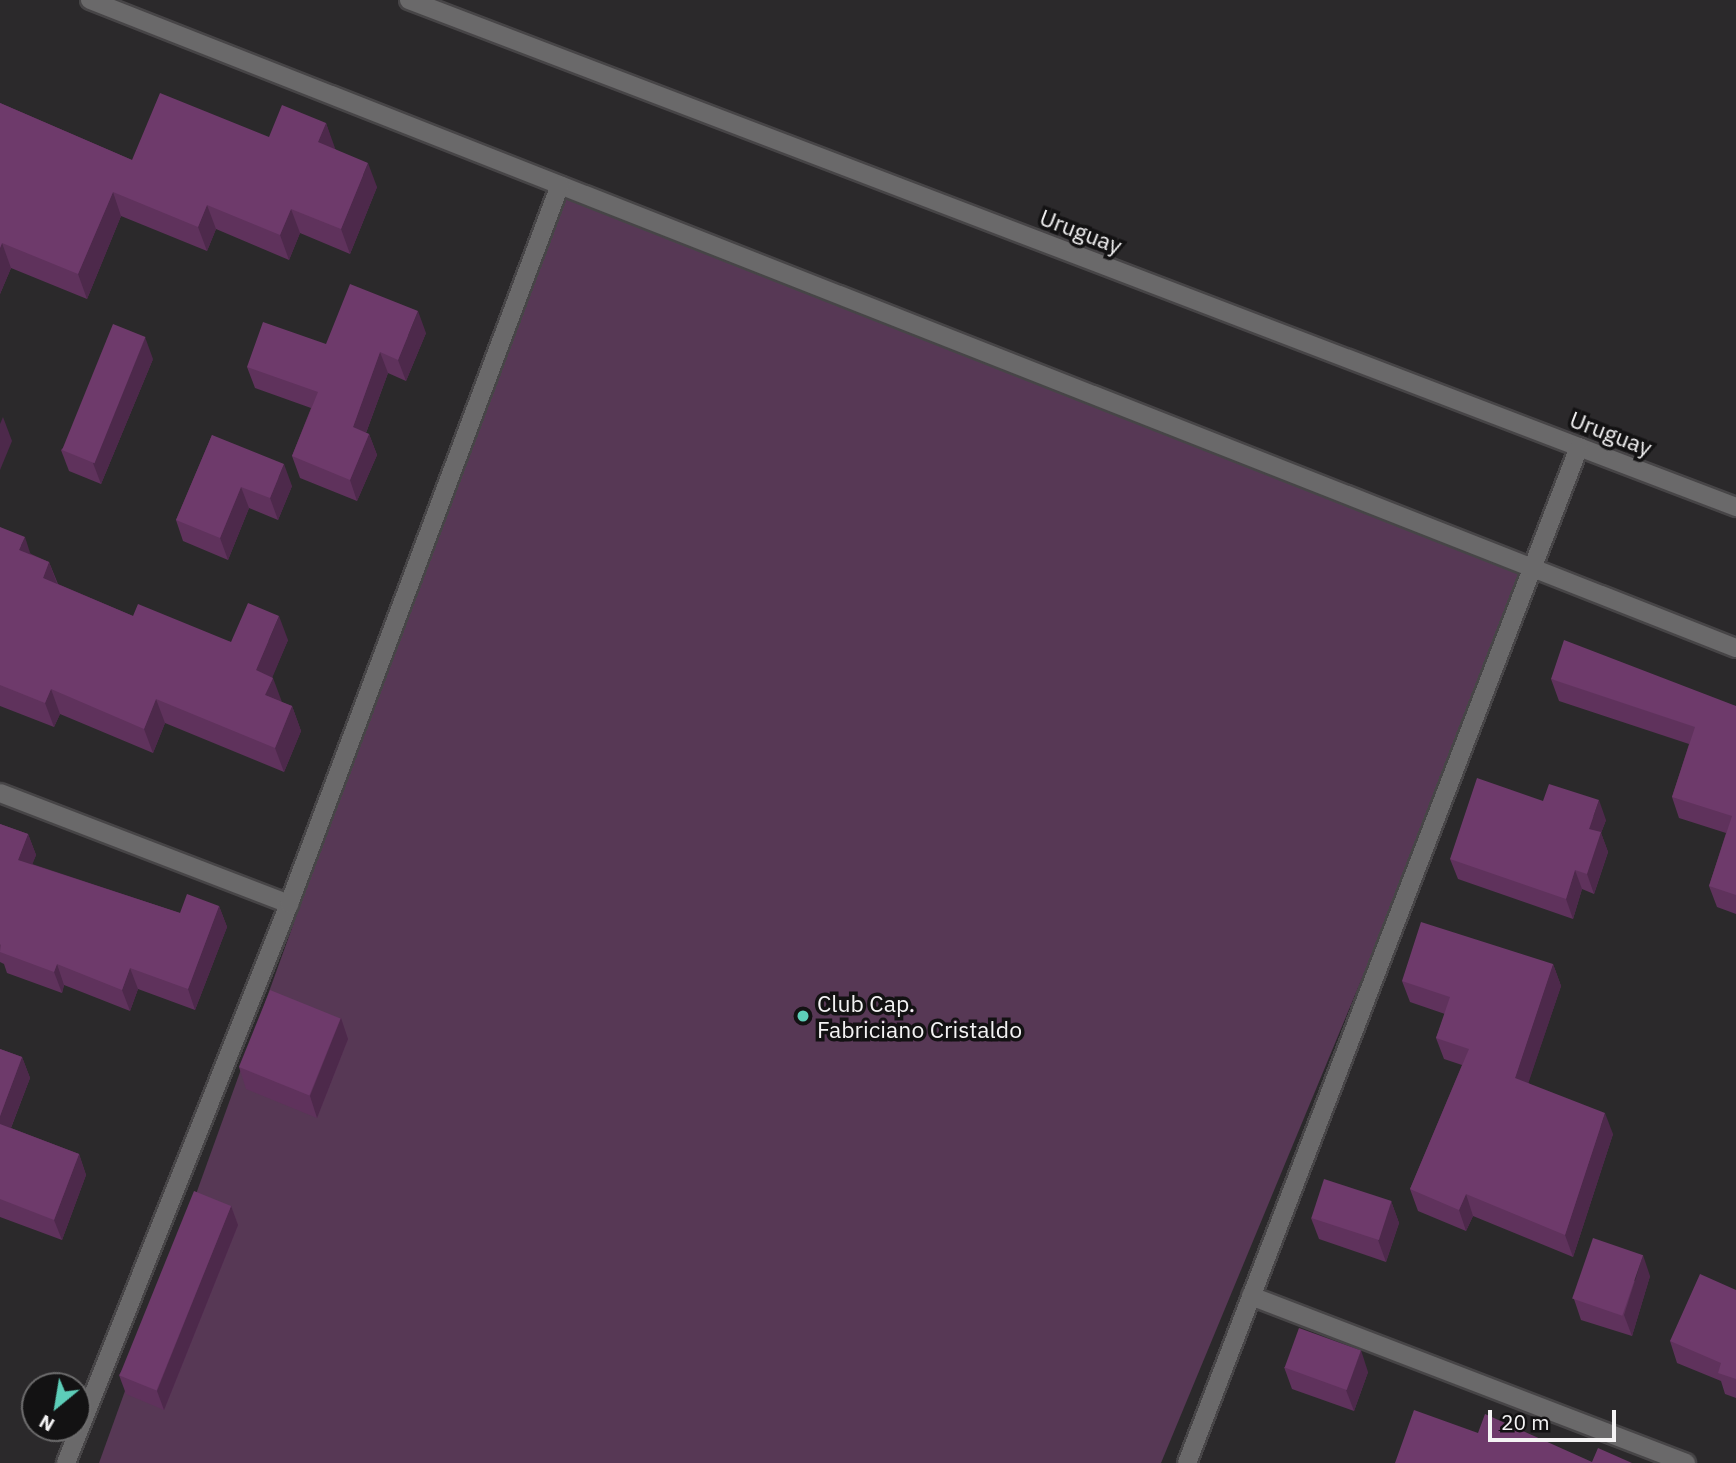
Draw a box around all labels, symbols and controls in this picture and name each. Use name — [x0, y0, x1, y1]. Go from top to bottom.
street label: Uruguay — [1036, 203, 1126, 259]
street label: Uruguay — [1566, 405, 1656, 461]
place label: Club Cap. Fabriciano Cristaldo — [817, 989, 1022, 1043]
marker: Club Cap. Fabriciano Cristaldo — [795, 1008, 811, 1024]
north arrow — [21, 1372, 91, 1442]
scale bar — [1491, 1396, 1619, 1440]
text: 20 m — [1501, 1408, 1550, 1436]
text: N — [35, 1410, 58, 1437]

